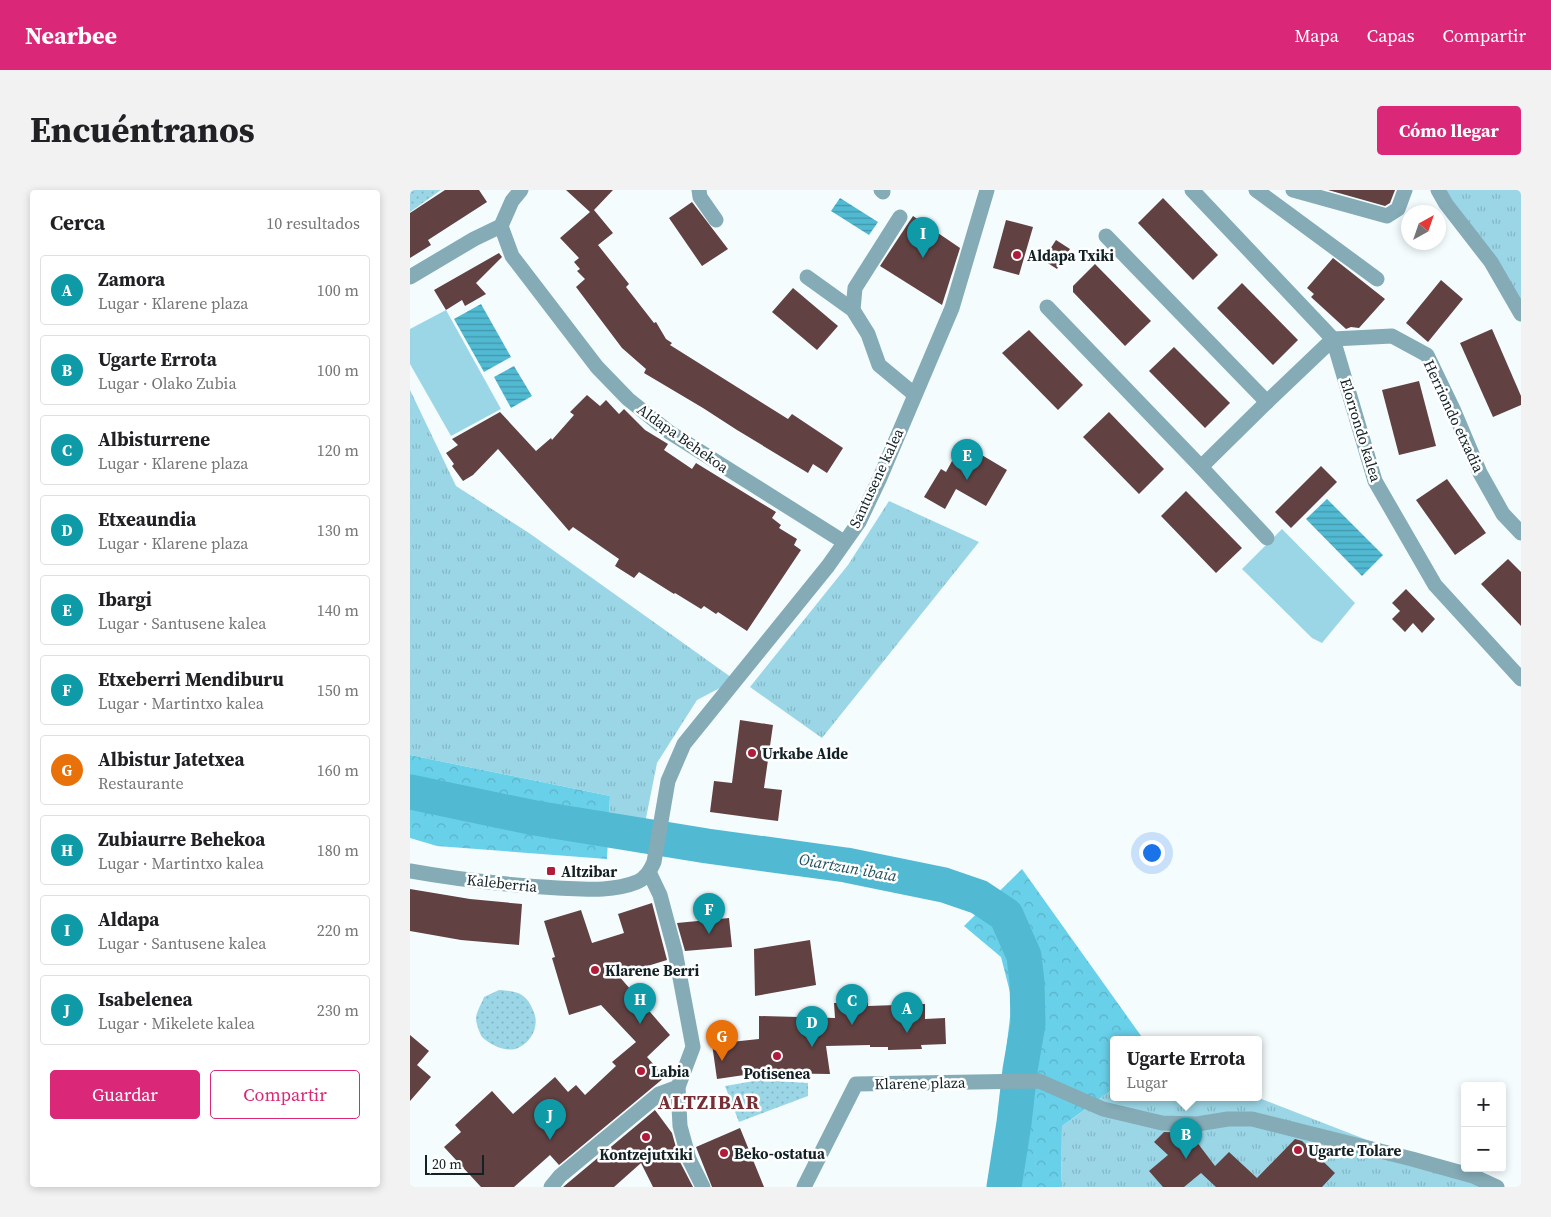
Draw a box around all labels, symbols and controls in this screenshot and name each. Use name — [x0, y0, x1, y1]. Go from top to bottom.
text: Nearbee — [25, 19, 117, 52]
text: Mapa — [1294, 23, 1339, 48]
text: Capas — [1367, 23, 1414, 48]
text: Compartir — [1442, 23, 1526, 48]
text: Encuéntranos — [30, 106, 255, 154]
button: Cómo llegar — [1377, 106, 1521, 155]
north arrow — [1401, 205, 1446, 250]
text: Cerca — [50, 208, 105, 237]
text: 10 resultados — [266, 212, 360, 234]
pin: I — [907, 217, 939, 258]
place label: Aldapa Txiki — [1027, 245, 1114, 266]
marker: Aldapa Txiki — [1011, 249, 1023, 261]
text: Zamora — [98, 266, 165, 292]
text: A — [62, 279, 72, 301]
text: 100 m — [317, 279, 359, 301]
text: Lugar · Klarene plaza — [98, 292, 248, 314]
text: Ugarte Errota — [98, 346, 217, 372]
street label: Herriondo etxadia — [1419, 356, 1490, 476]
text: B — [62, 359, 72, 381]
text: 100 m — [317, 359, 359, 381]
text: Lugar · Olako Zubia — [98, 372, 237, 394]
street label: Elorrondo kalea — [1335, 376, 1387, 485]
street label: Aldapa Behekoa — [633, 399, 733, 478]
street label: Santusene kalea — [844, 424, 908, 531]
text: Albisturrene — [98, 426, 210, 452]
text: C — [62, 439, 72, 461]
text: 120 m — [317, 439, 359, 461]
pin: E — [951, 439, 983, 480]
text: Lugar · Klarene plaza — [98, 452, 248, 474]
text: Etxeaundia — [98, 506, 196, 532]
text: D — [61, 519, 73, 541]
text: 130 m — [317, 519, 359, 541]
text: Lugar · Klarene plaza — [98, 532, 248, 554]
text: Ibargi — [98, 586, 152, 612]
text: E — [62, 599, 72, 621]
text: 140 m — [317, 599, 359, 621]
text: Lugar · Santusene kalea — [98, 612, 266, 634]
text: Etxeberri Mendiburu — [98, 666, 284, 692]
text: F — [62, 679, 72, 701]
text: 150 m — [317, 679, 359, 701]
text: Lugar · Martintxo kalea — [98, 692, 264, 714]
place label: Urkabe Alde — [762, 743, 848, 764]
text: Albistur Jatetxea — [98, 746, 245, 772]
marker: Urkabe Alde — [746, 747, 758, 759]
text: G — [62, 759, 72, 781]
text: 160 m — [317, 759, 359, 781]
text: Restaurante — [98, 772, 184, 794]
text: Zubiaurre Behekoa — [98, 826, 265, 852]
text: H — [61, 839, 73, 861]
text: 180 m — [317, 839, 359, 861]
your location — [1139, 840, 1165, 866]
water label: Oiartzun ibaia — [797, 848, 899, 887]
text: Lugar · Martintxo kalea — [98, 852, 264, 874]
place label: Altzibar — [561, 861, 617, 882]
marker: Altzibar — [545, 865, 557, 877]
street label: Kaleberria — [466, 869, 539, 897]
pin: F — [693, 893, 725, 934]
text: Aldapa — [98, 906, 159, 932]
text: I — [64, 919, 70, 941]
text: 220 m — [317, 919, 359, 941]
text: Lugar · Santusene kalea — [98, 932, 266, 954]
place label: Klarene Berri — [605, 960, 700, 981]
marker: Klarene Berri — [589, 964, 601, 976]
pin: H — [624, 983, 656, 1024]
pin: C — [836, 984, 868, 1025]
text: Isabelenea — [98, 986, 193, 1012]
pin: A — [891, 992, 923, 1033]
text: J — [64, 999, 70, 1021]
text: 230 m — [317, 999, 359, 1021]
pin: D — [796, 1006, 828, 1047]
text: Lugar · Mikelete kalea — [98, 1012, 255, 1034]
pin: G — [706, 1020, 738, 1061]
popup — [1110, 1036, 1262, 1101]
text: Ugarte Errota — [1127, 1045, 1245, 1071]
marker: Potisenea — [771, 1050, 783, 1062]
place label: Labia — [651, 1061, 691, 1082]
place label: Potisenea — [743, 1063, 812, 1084]
marker: Labia — [635, 1065, 647, 1077]
button: Guardar — [50, 1070, 200, 1119]
button: Compartir — [210, 1070, 360, 1119]
text: Lugar — [1127, 1071, 1168, 1093]
street label: Klarene plaza — [874, 1072, 966, 1094]
map controls — [1461, 1082, 1506, 1172]
button: + — [1461, 1082, 1506, 1127]
district label: ALTZIBAR — [658, 1088, 760, 1116]
pin: J — [534, 1099, 566, 1140]
pin: B — [1170, 1118, 1202, 1159]
button: − — [1461, 1127, 1506, 1172]
marker: Kontzejutxiki — [640, 1131, 652, 1143]
place label: Ugarte Tolare — [1308, 1140, 1401, 1161]
place label: Beko-ostatua — [734, 1143, 826, 1164]
place label: Kontzejutxiki — [599, 1144, 693, 1165]
marker: Ugarte Tolare — [1292, 1144, 1304, 1156]
marker: Beko-ostatua — [718, 1147, 730, 1159]
scale bar — [425, 1152, 484, 1175]
text: 20 m — [432, 1154, 462, 1174]

